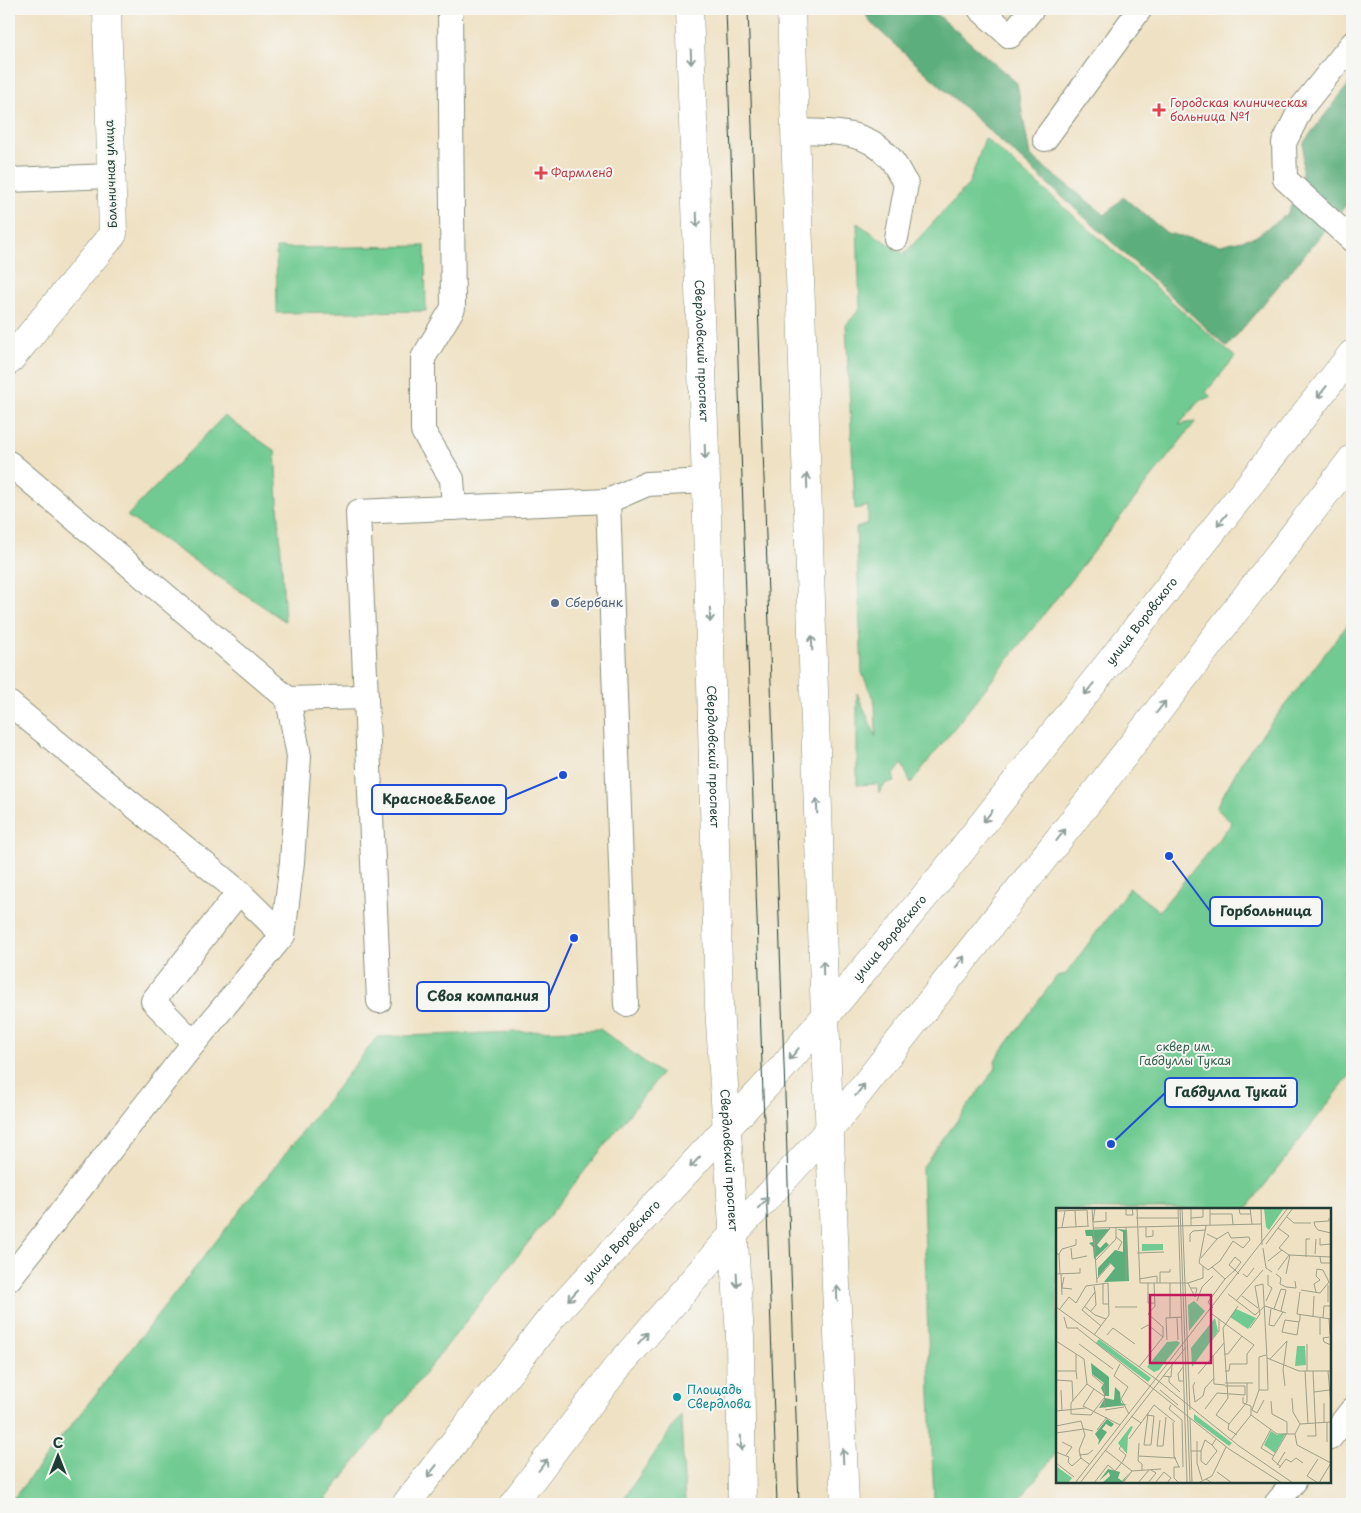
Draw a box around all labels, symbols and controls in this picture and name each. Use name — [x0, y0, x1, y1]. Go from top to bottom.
one-way arrow — [686, 49, 695, 65]
place label: Городская клиническая больница №1 — [1170, 93, 1308, 125]
marker: Городская клиническая больница №1 — [1152, 103, 1166, 117]
street label: Больничная улица — [99, 119, 121, 228]
place label: Фармленд — [551, 163, 613, 181]
marker: Фармленд — [535, 167, 547, 179]
one-way arrow — [692, 212, 701, 228]
street label: Свердловский проспект — [691, 279, 714, 422]
one-way arrow — [1317, 385, 1328, 398]
one-way arrow — [701, 444, 710, 460]
one-way arrow — [802, 473, 811, 489]
one-way arrow — [1216, 513, 1227, 526]
street label: улица Воровского — [1101, 573, 1181, 668]
place label: Сбербанк — [565, 593, 624, 611]
marker: Сбербанк — [549, 597, 561, 609]
one-way arrow — [705, 606, 714, 622]
one-way arrow — [807, 635, 817, 652]
one-way arrow — [1083, 682, 1094, 695]
street label: Свердловский проспект — [703, 685, 725, 828]
one-way arrow — [1156, 700, 1166, 714]
callout: Красное&Белое — [372, 785, 506, 814]
text: Красное&Белое — [382, 788, 496, 809]
one-way arrow — [813, 798, 822, 814]
one-way arrow — [983, 810, 994, 823]
one-way arrow — [1056, 829, 1067, 842]
street label: улица Воровского — [848, 891, 930, 985]
callout: Горбольница — [1210, 897, 1322, 926]
text: Горбольница — [1220, 900, 1312, 921]
one-way arrow — [955, 956, 966, 969]
one-way arrow — [818, 960, 828, 976]
callout: Своя компания — [417, 982, 549, 1011]
text: Своя компания — [427, 985, 539, 1006]
park label: сквер им. Габдуллы Тукая — [1139, 1037, 1231, 1069]
one-way arrow — [788, 1048, 799, 1061]
callout: Габдулла Тукай — [1165, 1078, 1297, 1107]
text: Габдулла Тукай — [1175, 1081, 1287, 1102]
one-way arrow — [855, 1084, 866, 1097]
street label: Свердловский проспект — [716, 1088, 743, 1232]
one-way arrow — [689, 1156, 701, 1169]
street label: улица Воровского — [578, 1195, 664, 1286]
one-way arrow — [757, 1197, 769, 1210]
inset map — [1056, 1208, 1331, 1483]
one-way arrow — [732, 1272, 742, 1288]
one-way arrow — [833, 1285, 842, 1301]
one-way arrow — [567, 1288, 579, 1301]
one-way arrow — [637, 1331, 649, 1344]
place label: Площадь Свердлова — [687, 1380, 751, 1412]
marker: Площадь Свердлова — [671, 1391, 683, 1403]
north arrow — [32, 1430, 82, 1480]
text: С — [53, 1432, 63, 1453]
one-way arrow — [736, 1434, 746, 1450]
one-way arrow — [838, 1448, 848, 1464]
one-way arrow — [537, 1459, 548, 1472]
one-way arrow — [426, 1464, 437, 1477]

